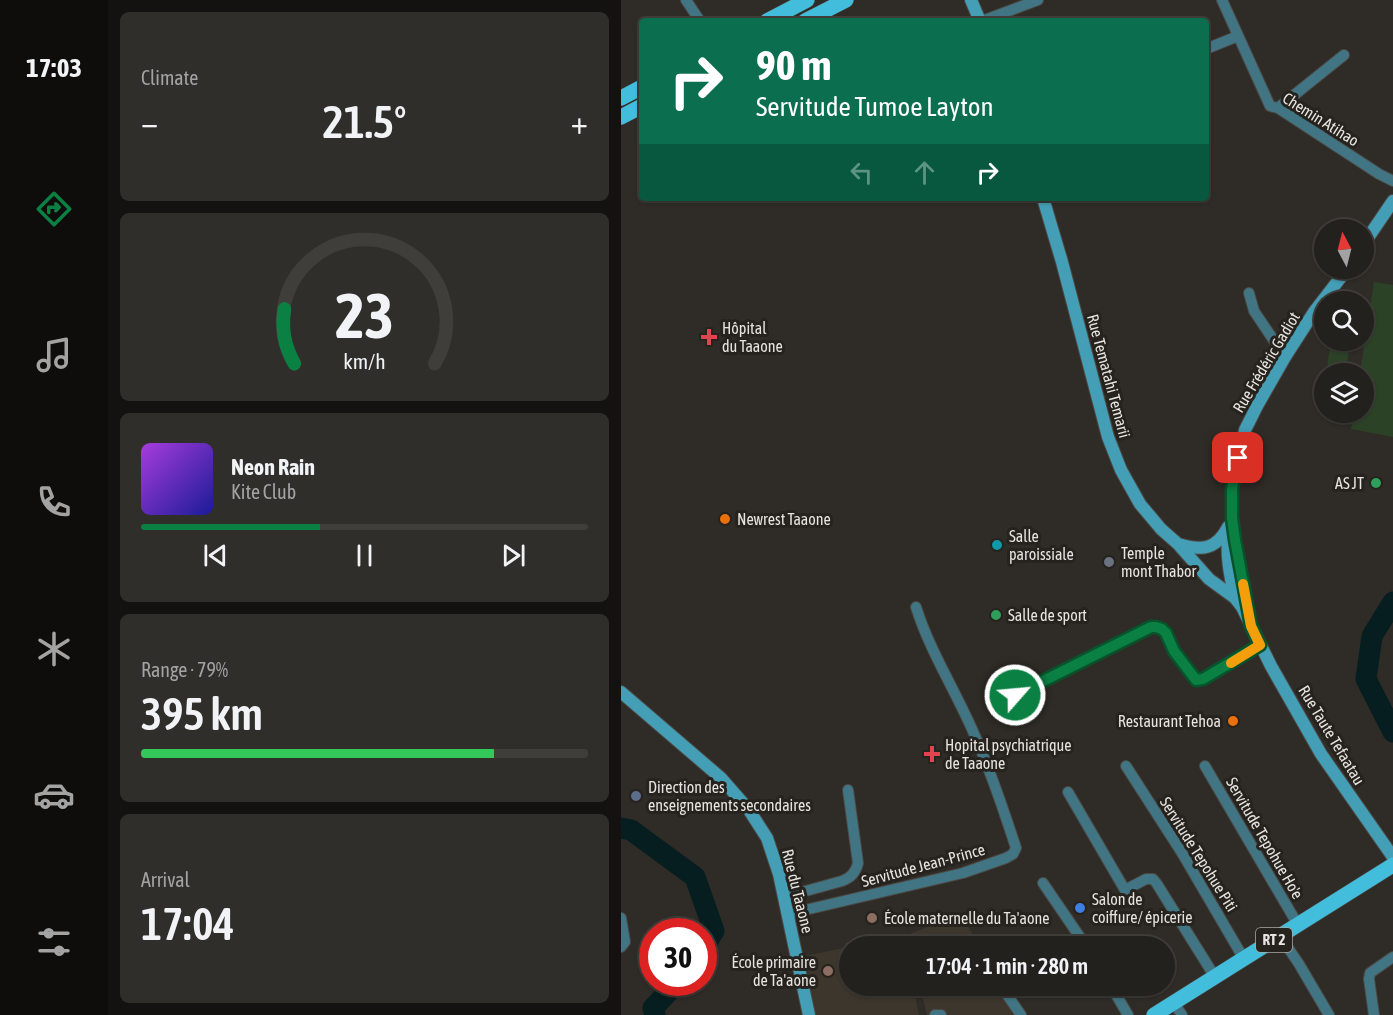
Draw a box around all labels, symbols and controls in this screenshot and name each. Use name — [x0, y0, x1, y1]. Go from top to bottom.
text: 90 m — [756, 41, 831, 89]
icon: right — [657, 42, 735, 120]
text: 17:03 — [26, 52, 82, 83]
text: Climate — [141, 66, 198, 89]
street label: Chemin Atihao — [1280, 89, 1362, 149]
text: Servitude Tumoe Layton — [756, 91, 994, 122]
text: 21.5° — [323, 96, 406, 148]
text: − — [141, 103, 158, 141]
text: + — [571, 103, 588, 141]
icon: left — [845, 156, 878, 189]
icon: ahead — [908, 156, 941, 189]
icon: right — [971, 156, 1004, 189]
icon: directions — [33, 188, 75, 230]
north arrow — [1314, 219, 1374, 279]
map controls — [1314, 219, 1374, 423]
text: 23 — [335, 280, 394, 351]
button: search — [1314, 291, 1374, 351]
street label: Rue Frédéric Gadiot — [1229, 308, 1303, 415]
street label: Rue Tematahi Temarii — [1084, 312, 1134, 440]
place label: Hôpital du Taaone — [722, 319, 783, 355]
marker: Hôpital du Taaone — [700, 328, 718, 346]
icon: music — [33, 334, 75, 376]
text: km/h — [343, 349, 386, 374]
button: layers — [1314, 363, 1374, 423]
pin — [1212, 432, 1263, 483]
icon: arrive — [1221, 441, 1254, 474]
text: Neon Rain — [231, 454, 315, 480]
place label: AS JT — [1335, 474, 1364, 492]
marker: AS JT — [1369, 476, 1383, 490]
text: Kite Club — [231, 480, 296, 503]
icon: phone — [33, 481, 75, 523]
place label: Newrest Taaone — [737, 510, 831, 528]
marker: Newrest Taaone — [718, 512, 732, 526]
place label: Salle paroissiale — [1009, 527, 1074, 564]
marker: Salle paroissiale — [990, 538, 1004, 552]
icon: previous — [199, 539, 232, 572]
icon: pause — [348, 539, 381, 572]
icon: next — [497, 539, 530, 572]
place label: Temple mont Thabor — [1121, 544, 1197, 580]
marker: Temple mont Thabor — [1102, 555, 1116, 569]
place label: Salle de sport — [1008, 606, 1087, 625]
marker: Salle de sport — [989, 608, 1003, 622]
icon: climate — [33, 628, 75, 670]
text: Range · 79% — [141, 658, 228, 681]
position arrow — [983, 663, 1047, 727]
street label: Rue Taute Tefaatau — [1295, 682, 1369, 788]
text: 395 km — [141, 688, 263, 740]
place label: Restaurant Tehoa — [1118, 712, 1221, 730]
marker: Restaurant Tehoa — [1226, 714, 1240, 728]
place label: Hopital psychiatrique de Taaone — [945, 736, 1072, 772]
marker: Hopital psychiatrique de Taaone — [923, 745, 941, 763]
icon: car — [33, 774, 75, 816]
street label: Servitude Tepohue Ho'e — [1222, 774, 1307, 902]
place label: Direction des enseignements secondaires — [648, 778, 811, 815]
marker: Direction des enseignements secondaires — [629, 789, 643, 803]
street label: Servitude Tepohue Piti — [1156, 794, 1241, 915]
street label: Servitude Jean-Prince — [859, 840, 987, 890]
street label: Rue du Taaone — [779, 847, 817, 935]
text: Arrival — [141, 868, 190, 891]
place label: Salon de coiffure/ épicerie — [1092, 890, 1192, 927]
text: 17:04 — [141, 898, 235, 950]
marker: Salon de coiffure/ épicerie — [1073, 901, 1087, 915]
place label: École maternelle du Ta'aone — [884, 909, 1049, 927]
marker: École maternelle du Ta'aone — [865, 911, 879, 925]
speed limit sign: 30 — [639, 918, 717, 996]
icon: filters — [33, 921, 75, 963]
road number: RT 2 — [1256, 928, 1292, 952]
place label: École primaire de Ta'aone — [732, 953, 816, 989]
text: 17:04 · 1 min · 280 m — [926, 953, 1088, 979]
marker: École primaire de Ta'aone — [821, 964, 835, 978]

